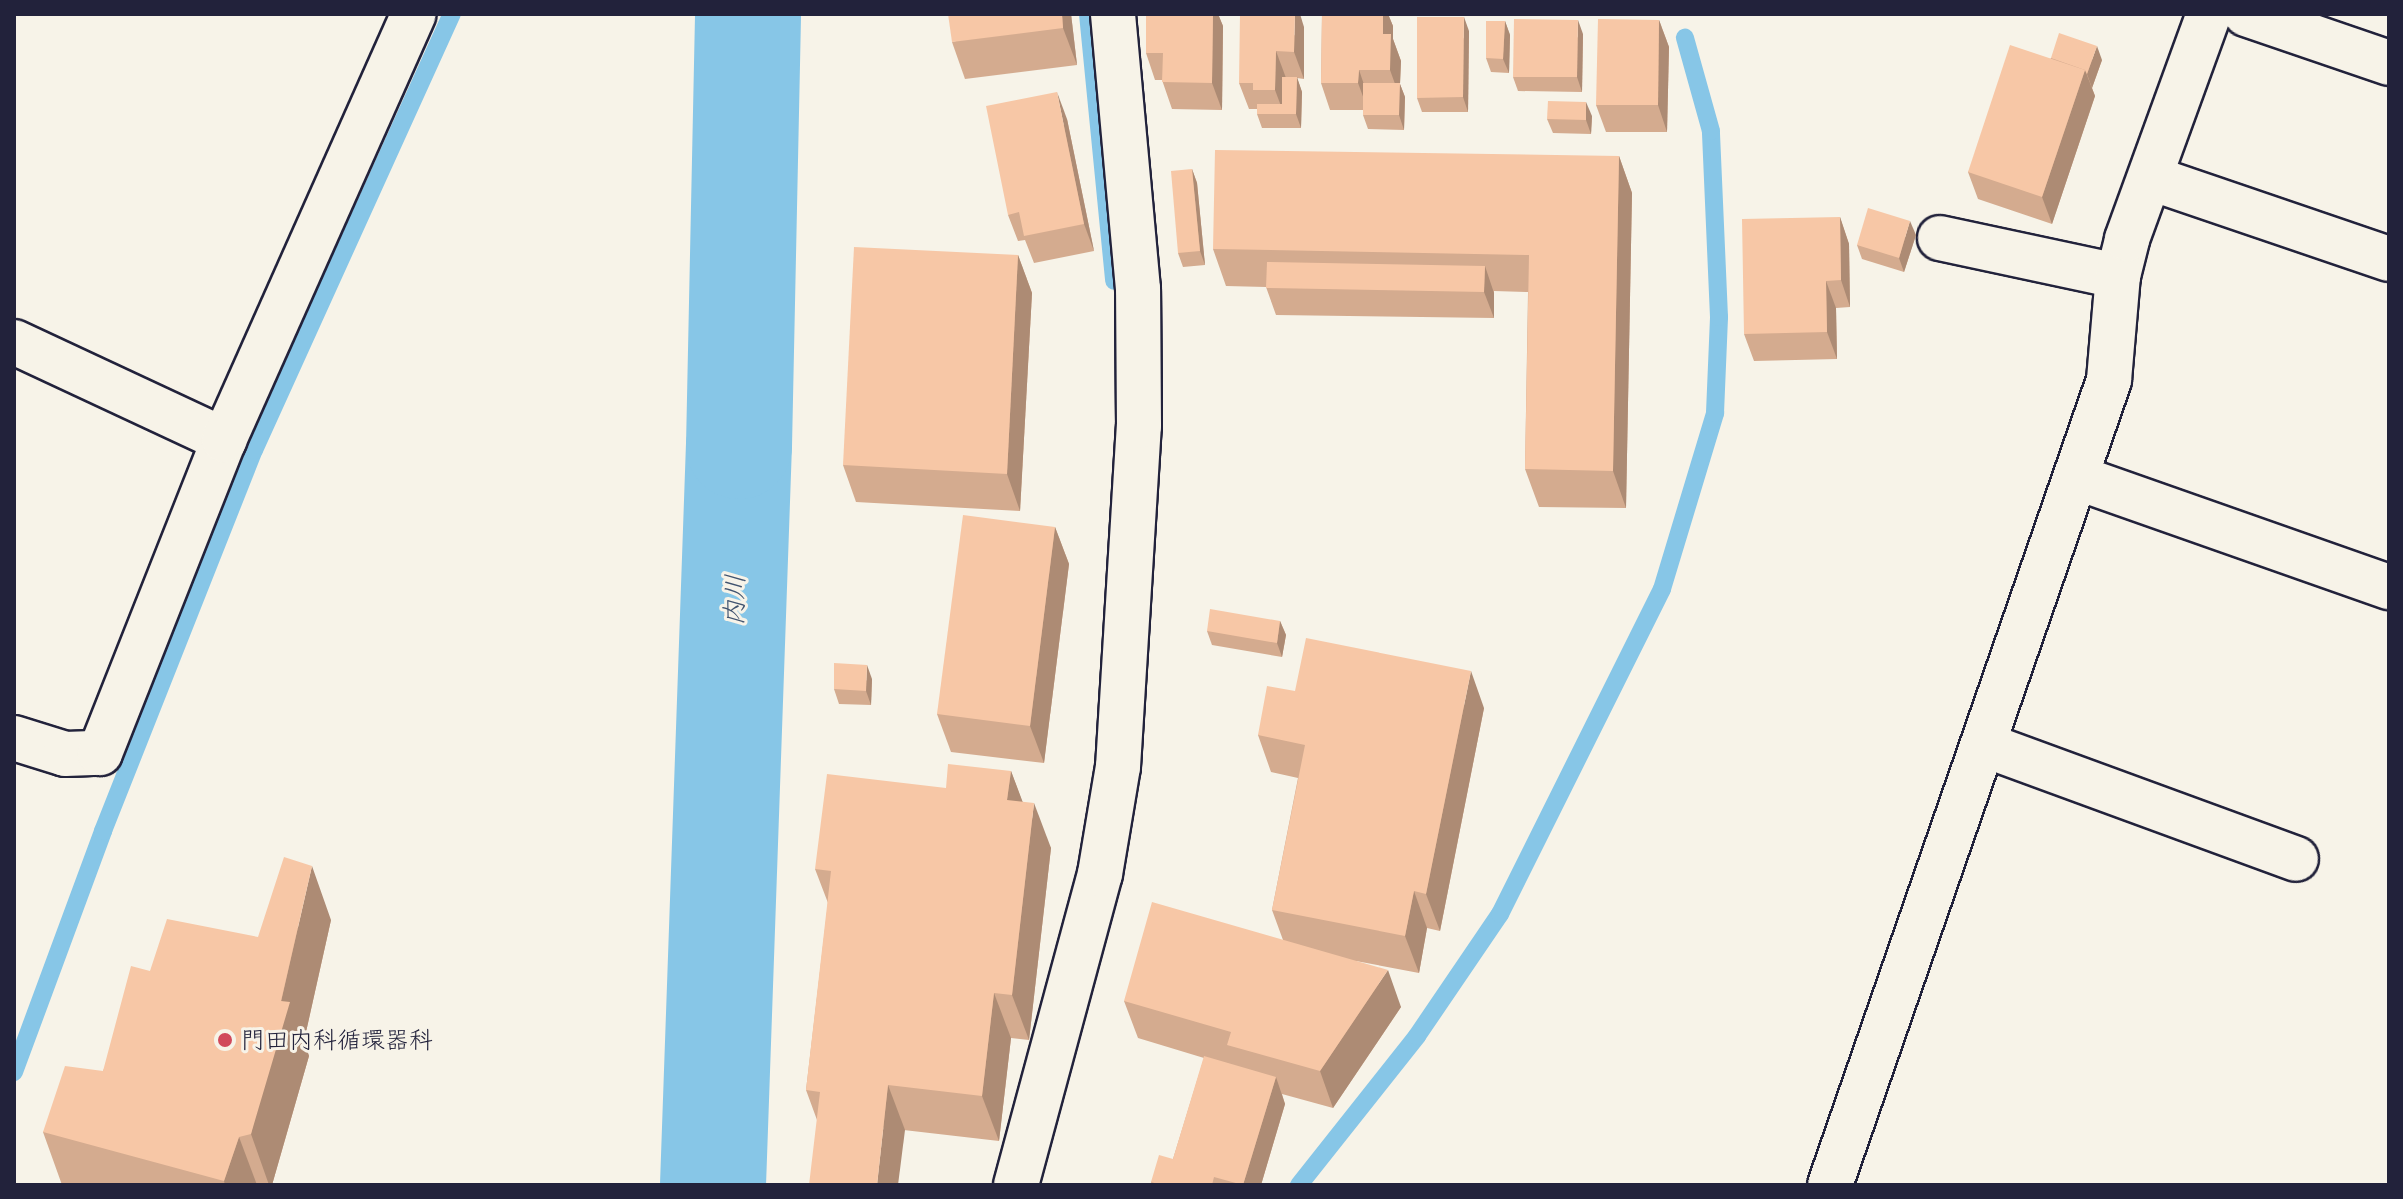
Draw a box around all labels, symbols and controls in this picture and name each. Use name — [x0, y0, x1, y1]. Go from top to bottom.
water label: 内川 — [718, 573, 750, 627]
place label: 門田内科循環器科 — [241, 1026, 433, 1054]
marker: 門田内科循環器科 — [216, 1031, 234, 1049]

